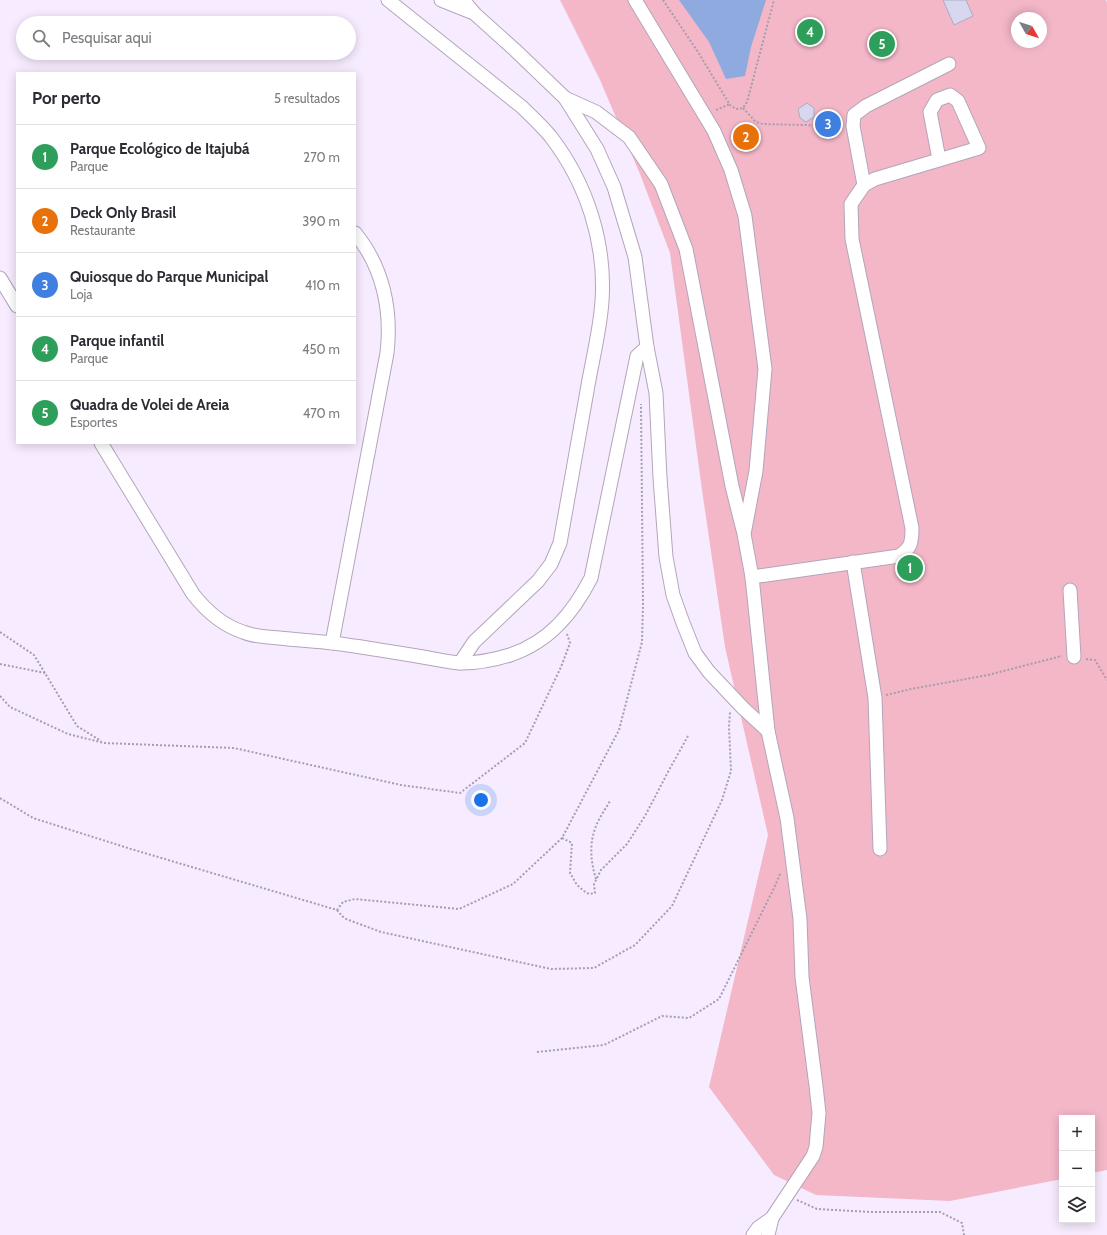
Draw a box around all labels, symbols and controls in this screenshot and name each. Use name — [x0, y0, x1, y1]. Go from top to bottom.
north arrow — [1011, 12, 1047, 48]
search box — [16, 16, 356, 60]
pin: 4 — [797, 17, 823, 47]
icon: search — [30, 27, 52, 49]
text: Pesquisar aqui — [62, 29, 152, 47]
pin: 5 — [869, 29, 895, 59]
text: Por perto — [32, 88, 101, 108]
text: 5 resultados — [274, 90, 340, 106]
pin: 3 — [815, 109, 841, 139]
pin: 2 — [733, 122, 759, 152]
text: Parque Ecológico de Itajubá — [70, 140, 250, 158]
text: 1 — [43, 149, 47, 165]
text: 270 m — [303, 149, 340, 165]
text: Parque — [70, 158, 108, 174]
text: Deck Only Brasil — [70, 204, 176, 222]
text: 2 — [42, 213, 48, 229]
text: 390 m — [302, 213, 340, 229]
text: Restaurante — [70, 222, 135, 238]
text: Quiosque do Parque Municipal — [70, 268, 268, 286]
text: 3 — [41, 277, 49, 293]
text: 410 m — [305, 277, 340, 293]
text: Loja — [70, 286, 93, 302]
text: Parque infantil — [70, 332, 164, 350]
text: 4 — [41, 341, 49, 357]
text: 450 m — [302, 341, 340, 357]
text: Parque — [70, 350, 108, 366]
text: Quadra de Volei de Areia — [70, 396, 229, 414]
text: 5 — [42, 405, 48, 421]
text: 470 m — [303, 405, 340, 421]
text: Esportes — [70, 414, 117, 430]
pin: 1 — [897, 553, 923, 583]
your location — [471, 790, 491, 810]
map controls — [1059, 1115, 1095, 1223]
button: + — [1059, 1115, 1095, 1151]
button: − — [1059, 1151, 1095, 1187]
button: layers — [1059, 1187, 1095, 1223]

